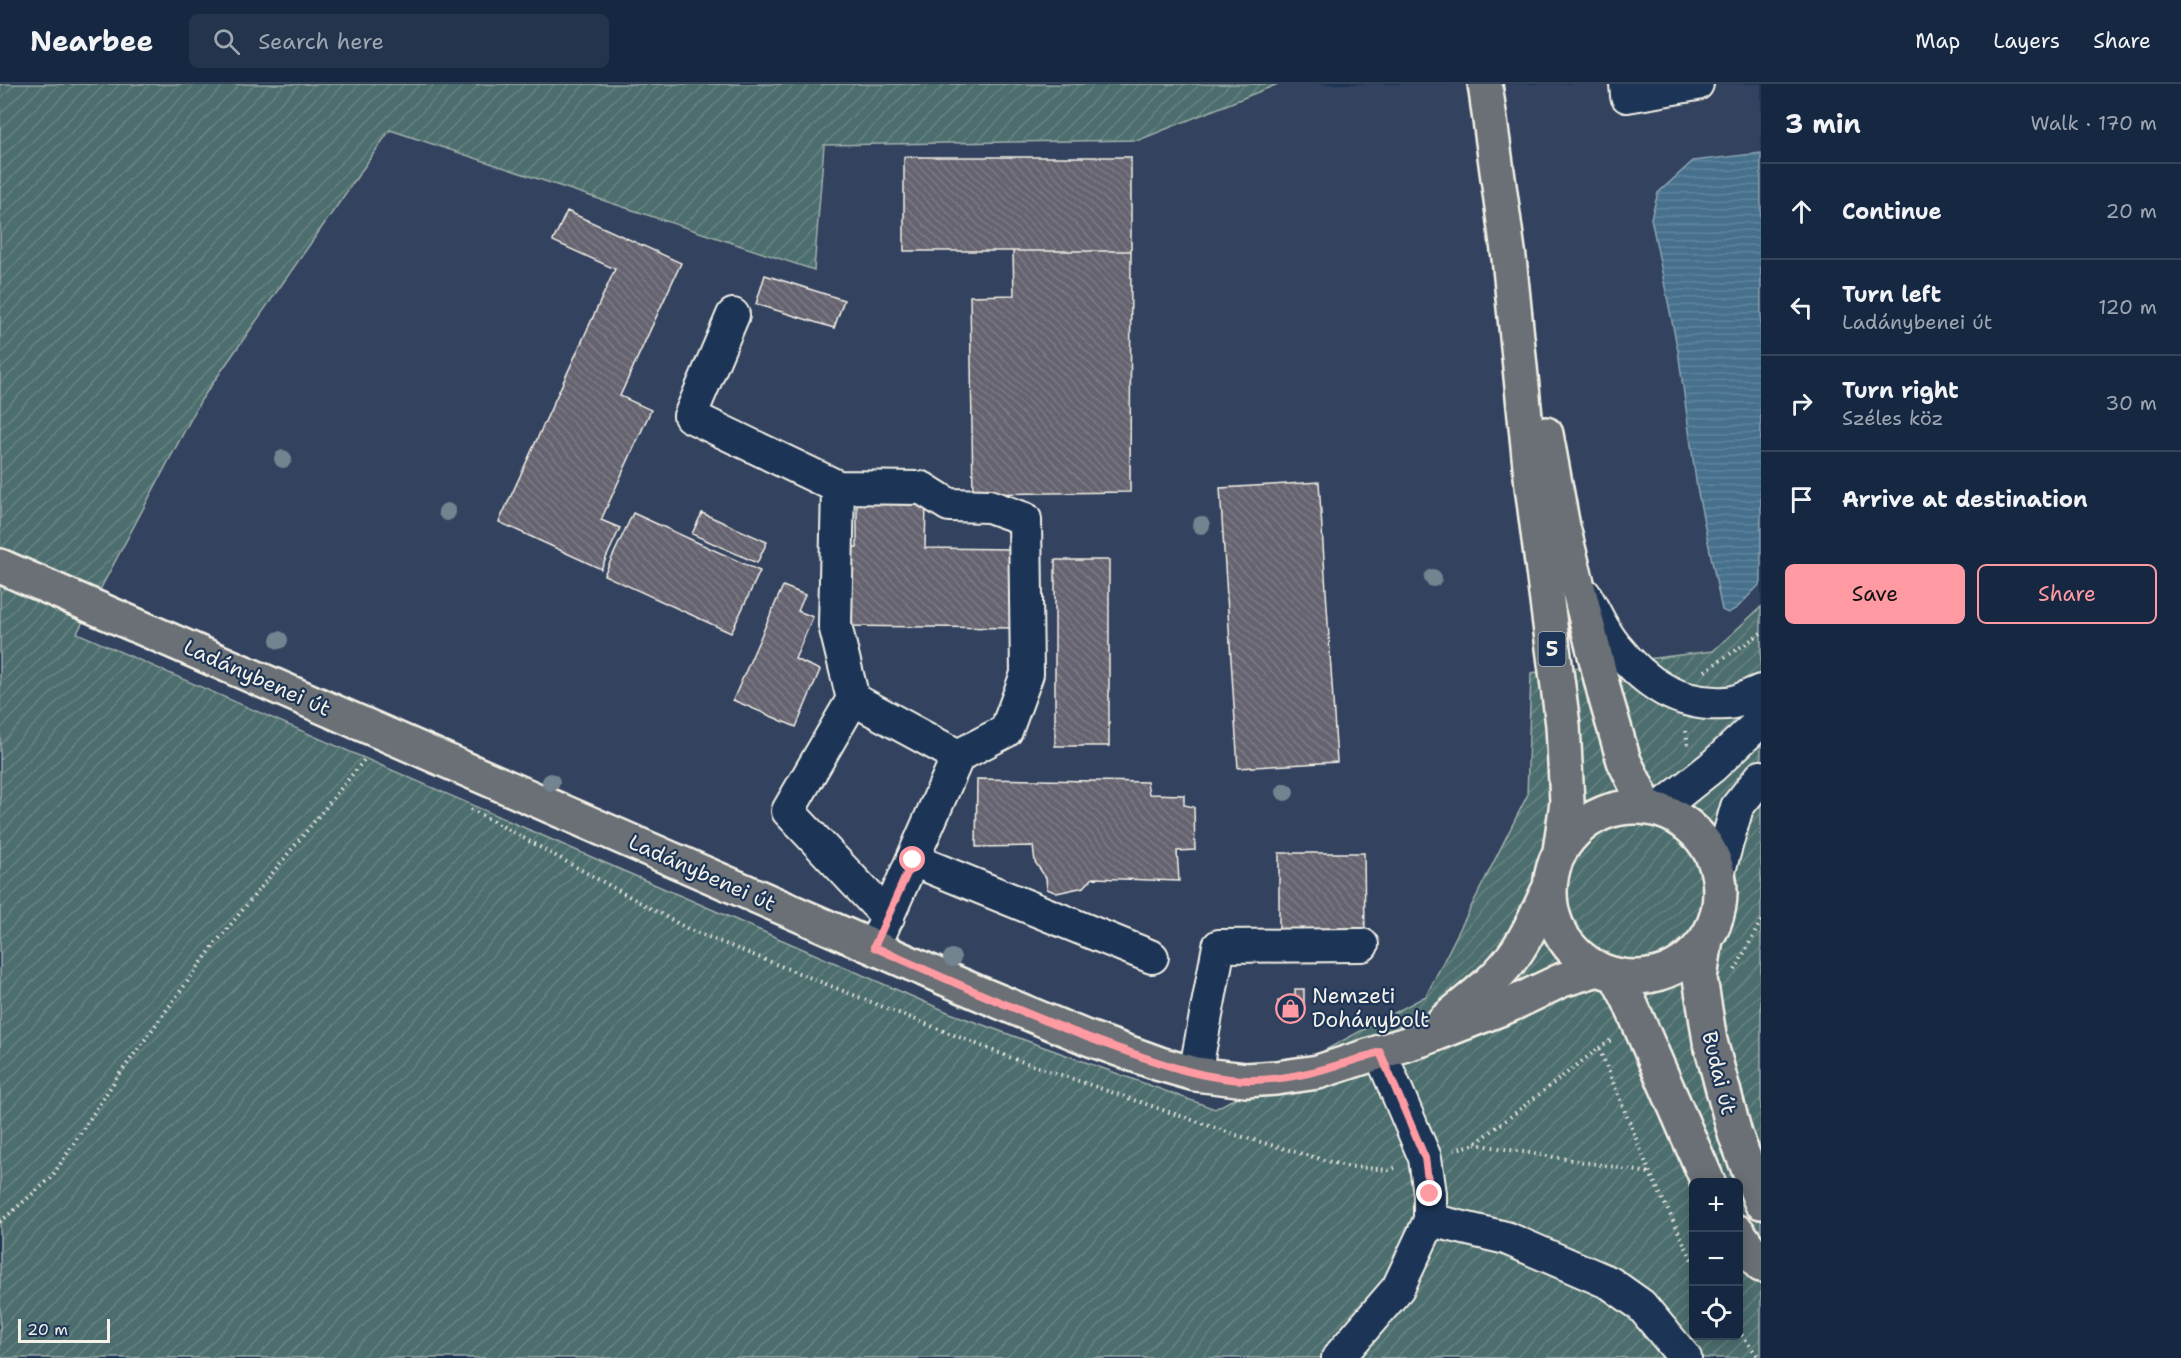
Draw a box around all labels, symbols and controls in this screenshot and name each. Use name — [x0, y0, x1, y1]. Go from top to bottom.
search box — [189, 14, 609, 68]
text: Nearbee — [30, 22, 153, 60]
icon: search — [210, 25, 243, 58]
text: Search here — [258, 27, 384, 56]
text: Map — [1915, 27, 1960, 55]
text: Layers — [1993, 27, 2060, 55]
text: Share — [2093, 27, 2151, 55]
text: 3 min — [1785, 106, 1861, 141]
text: Walk · 170 m — [2031, 110, 2157, 136]
icon: ahead — [1785, 195, 1818, 228]
text: Continue — [1842, 197, 1942, 226]
text: 20 m — [2106, 198, 2157, 224]
text: Turn left — [1842, 280, 1941, 309]
icon: left — [1785, 291, 1818, 324]
text: 120 m — [2098, 294, 2157, 320]
text: Ladánybenei út — [1842, 309, 1992, 335]
text: Turn right — [1842, 376, 1959, 405]
icon: right — [1785, 387, 1818, 420]
text: 30 m — [2105, 390, 2157, 416]
text: Széles köz — [1842, 405, 1943, 431]
icon: arrive — [1785, 483, 1818, 516]
text: Arrive at destination — [1842, 485, 2088, 514]
button: Save — [1785, 564, 1965, 624]
button: Share — [1977, 564, 2157, 624]
road number: 5 — [1538, 632, 1566, 666]
street label: Ladánybenei út — [179, 633, 335, 723]
street label: Ladánybenei út — [624, 828, 780, 918]
route start — [899, 846, 925, 872]
place label: Nemzeti Dohánybolt — [1312, 982, 1429, 1034]
shop icon: Nemzeti Dohánybolt — [1275, 992, 1307, 1024]
street label: Budai út — [1695, 1028, 1743, 1118]
map controls — [1689, 1178, 1743, 1340]
button: + — [1689, 1178, 1743, 1232]
route end — [1416, 1180, 1442, 1206]
button: − — [1689, 1232, 1743, 1286]
button: locate — [1689, 1286, 1743, 1340]
scale bar — [18, 1316, 110, 1344]
text: 20 m — [27, 1319, 68, 1340]

